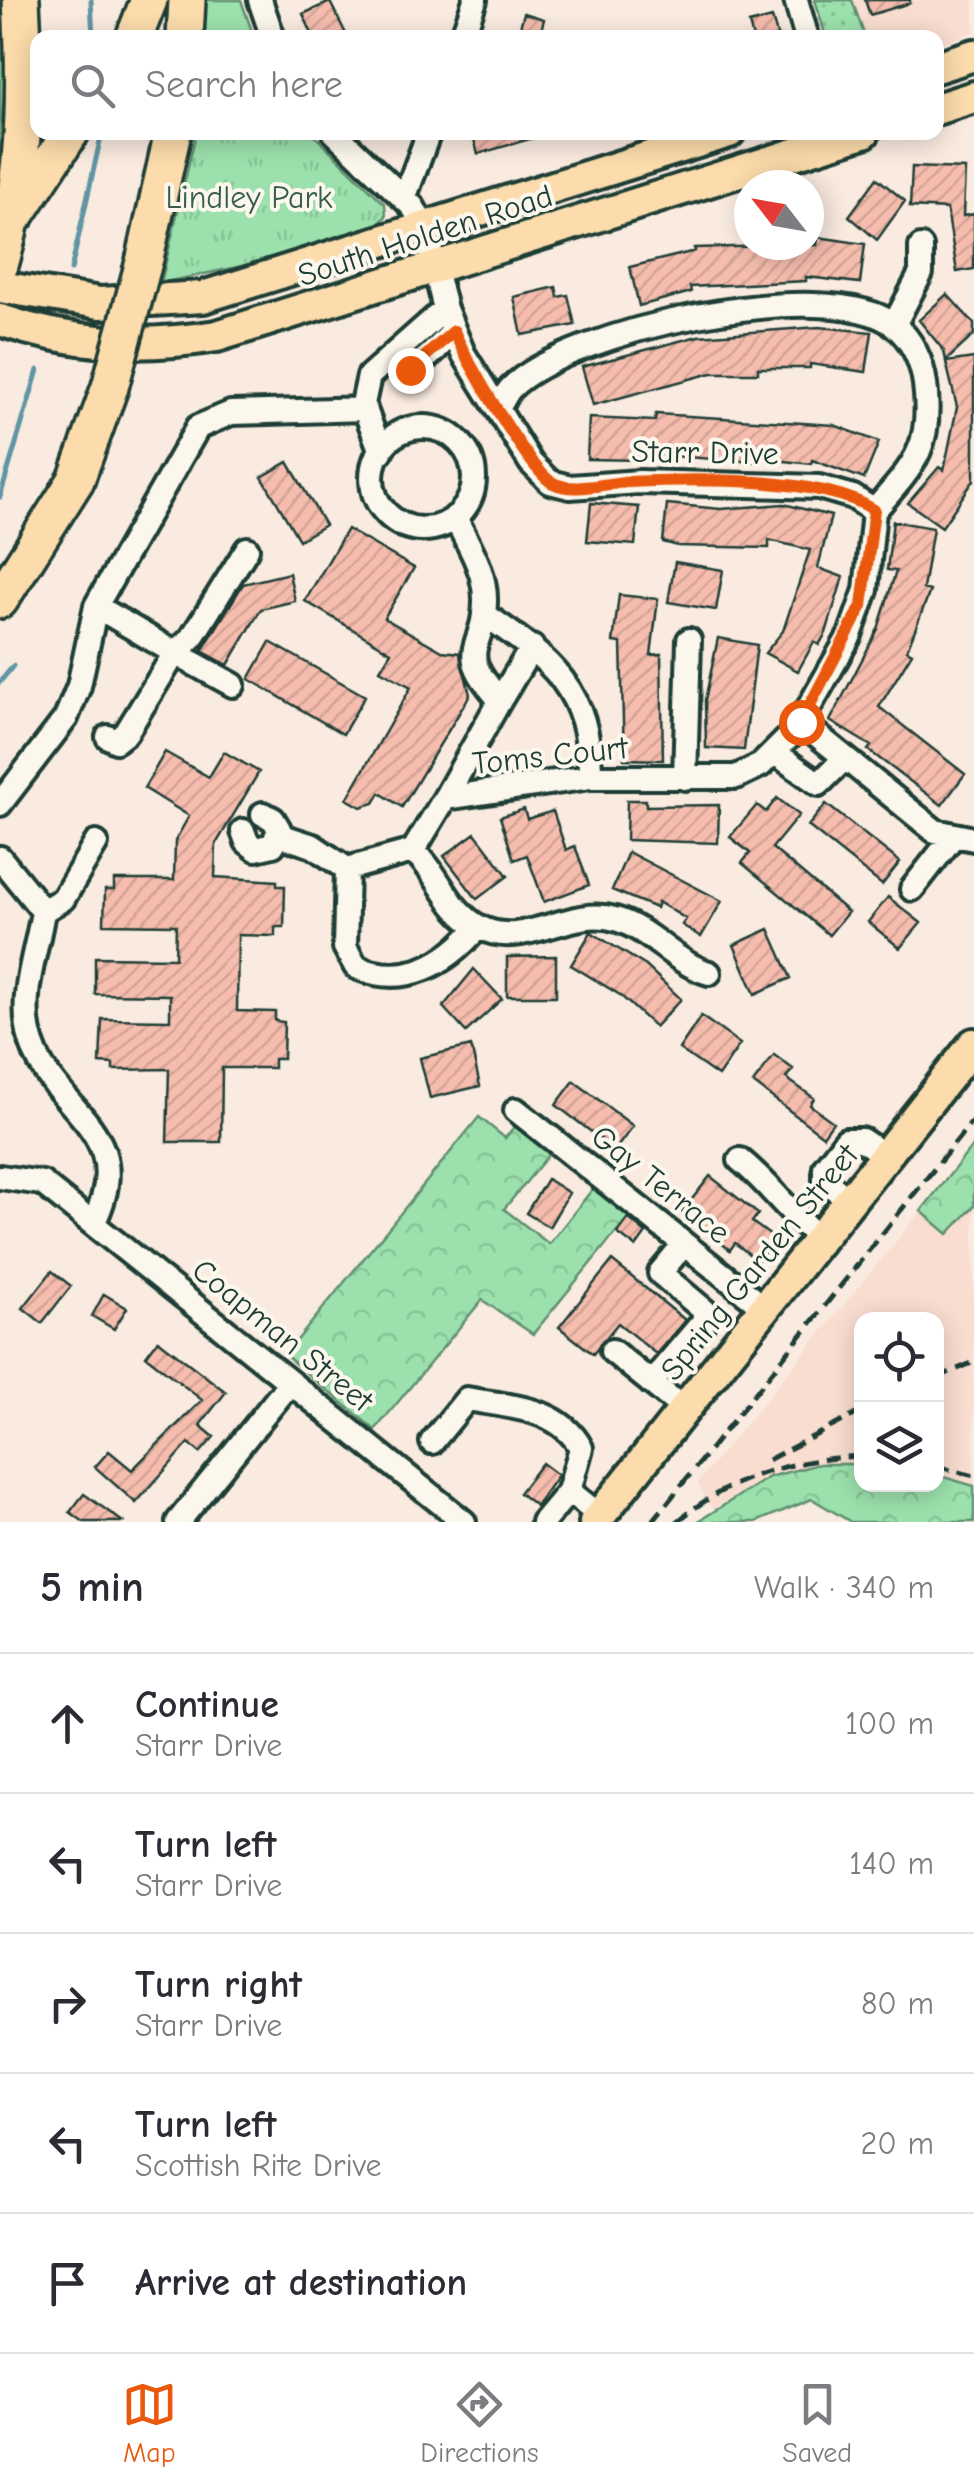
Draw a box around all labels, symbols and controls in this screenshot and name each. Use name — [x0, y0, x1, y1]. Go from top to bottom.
search box — [30, 30, 944, 140]
icon: search — [65, 58, 120, 113]
text: Search here — [145, 63, 343, 107]
north arrow — [734, 170, 824, 260]
street label: South Holden Road — [293, 177, 557, 294]
park label: Lindley Park — [165, 179, 333, 216]
route end — [388, 348, 434, 394]
street label: Starr Drive — [631, 433, 779, 472]
route start — [779, 700, 825, 746]
street label: Toms Court — [471, 729, 630, 782]
street label: Gay Terrace — [584, 1117, 737, 1251]
street label: Spring Garden Street — [653, 1136, 866, 1388]
street label: Coapman Street — [185, 1251, 381, 1420]
map controls — [854, 1312, 944, 1492]
button: locate — [854, 1312, 944, 1402]
button: layers — [854, 1402, 944, 1492]
text: 5 min — [40, 1563, 144, 1612]
text: Walk · 340 m — [754, 1569, 934, 1606]
text: Continue — [135, 1683, 279, 1727]
icon: ahead — [40, 1696, 95, 1751]
text: 100 m — [845, 1705, 934, 1742]
text: Starr Drive — [135, 1727, 282, 1764]
text: Turn left — [135, 1823, 276, 1867]
icon: left — [40, 1836, 95, 1891]
text: 140 m — [849, 1845, 934, 1882]
text: Starr Drive — [135, 1867, 282, 1904]
text: Turn right — [135, 1963, 302, 2007]
icon: right — [40, 1976, 95, 2031]
text: 80 m — [861, 1985, 934, 2022]
text: Starr Drive — [135, 2007, 282, 2044]
text: Turn left — [135, 2103, 276, 2147]
icon: left — [40, 2116, 95, 2171]
text: 20 m — [861, 2125, 934, 2162]
text: Scottish Rite Drive — [135, 2147, 382, 2184]
icon: arrive — [40, 2256, 95, 2311]
text: Arrive at destination — [135, 2261, 467, 2305]
tab: Map — [122, 2377, 177, 2469]
tab: Directions — [420, 2377, 539, 2469]
tab: Saved — [782, 2377, 852, 2469]

